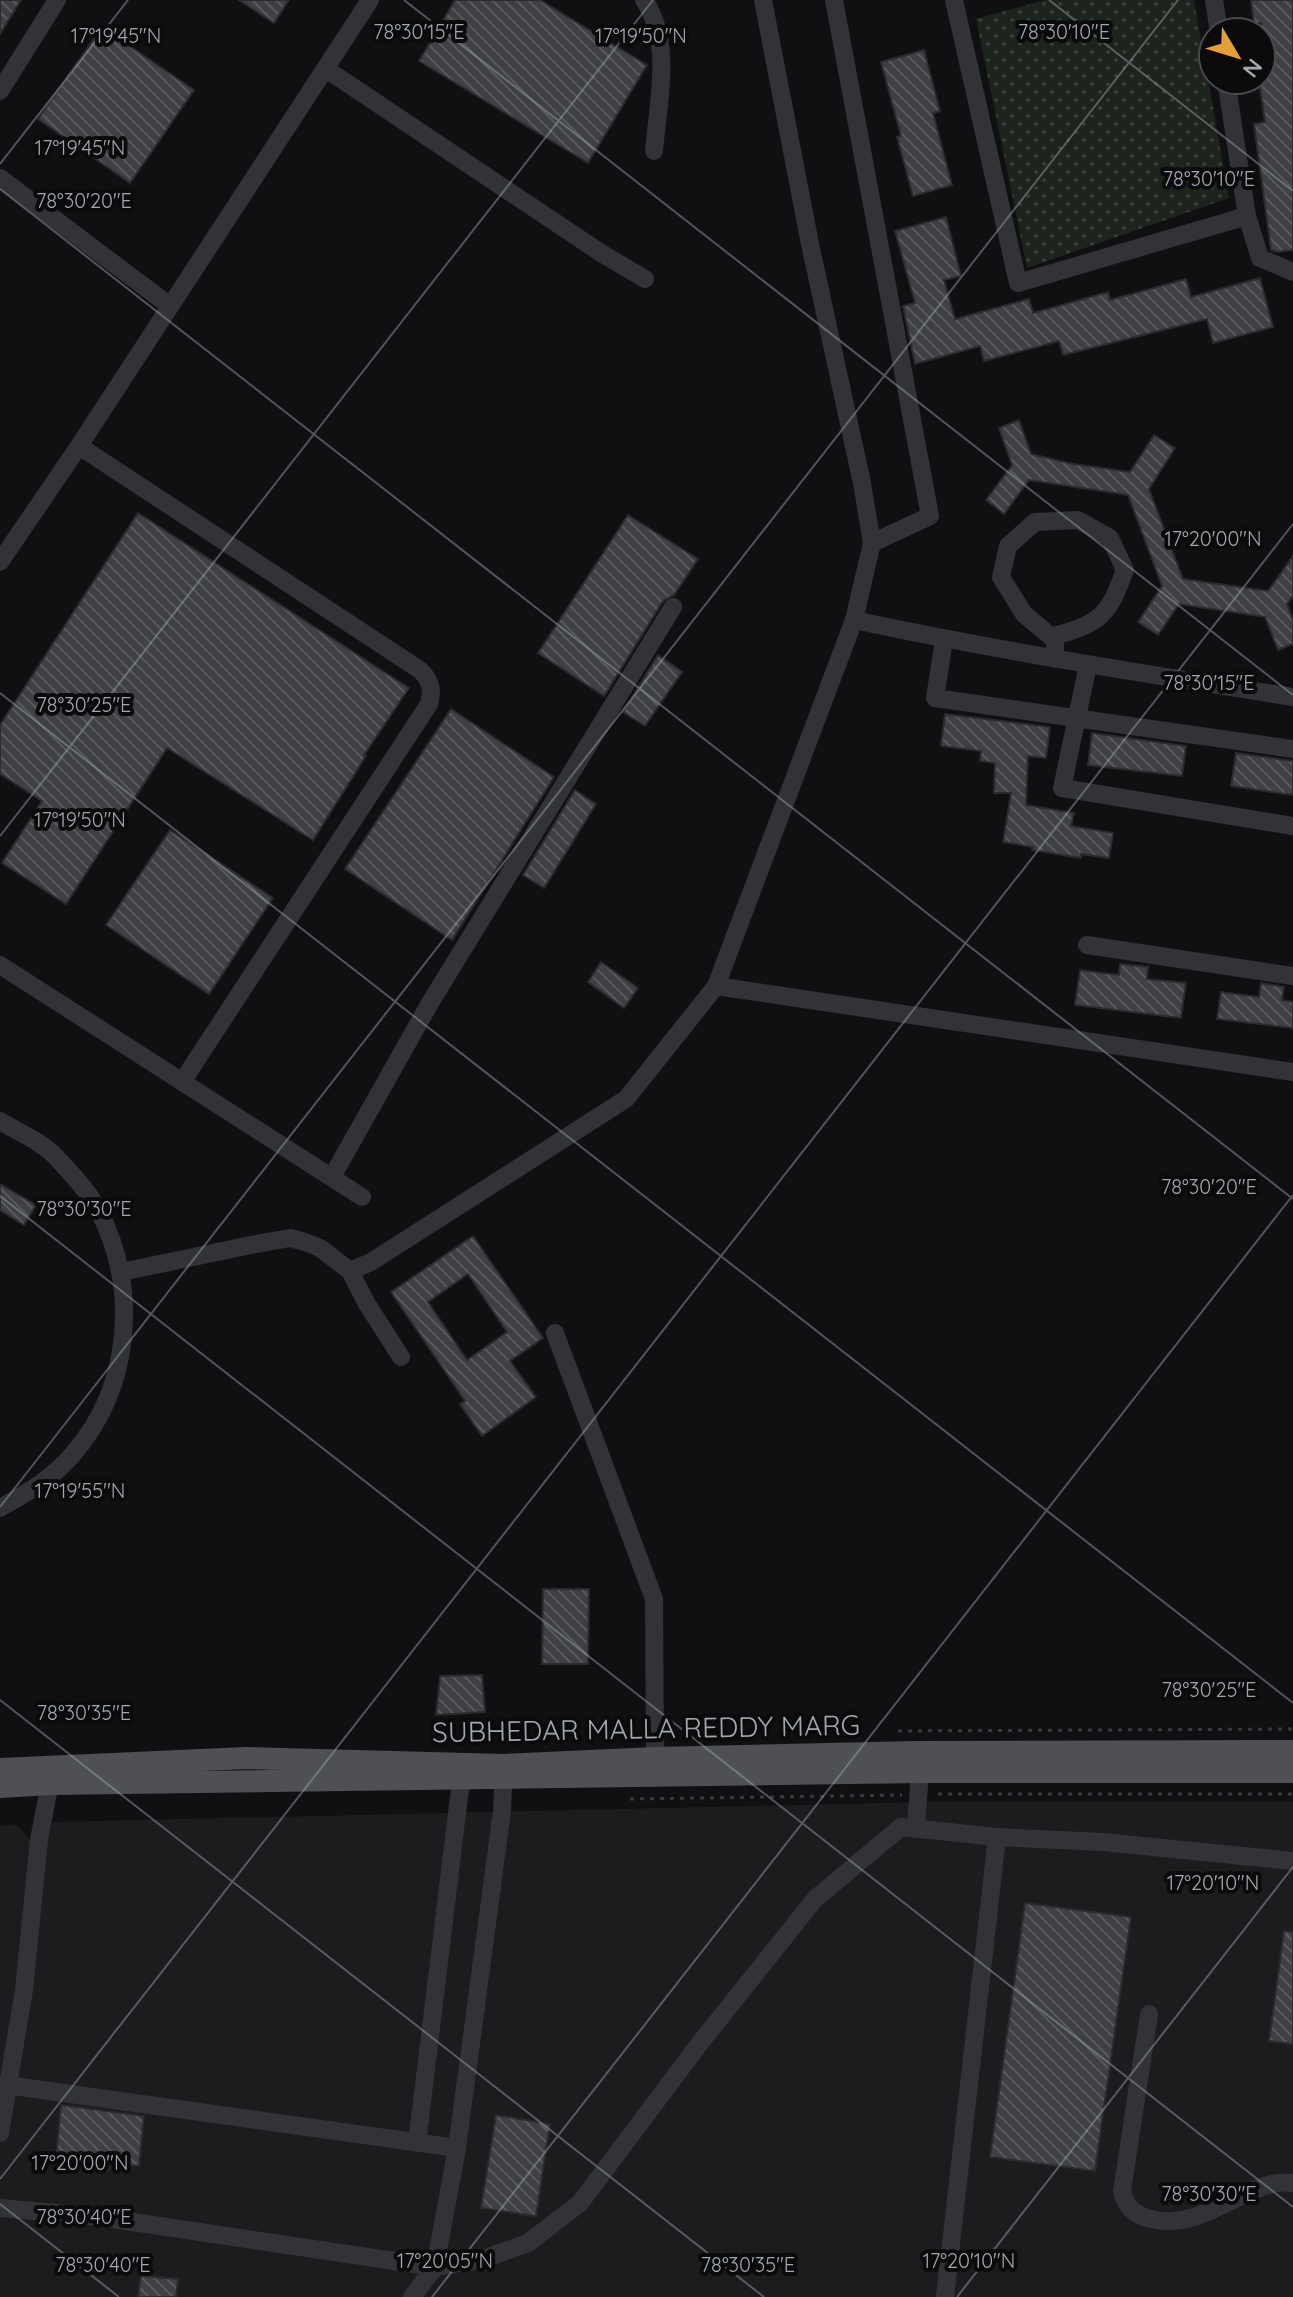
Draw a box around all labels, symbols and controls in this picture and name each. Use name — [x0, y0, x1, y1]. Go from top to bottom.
north arrow — [1197, 16, 1277, 96]
text: 78°30'15"E — [373, 19, 465, 44]
text: 78°30'10"E — [1018, 19, 1110, 44]
text: 17°19'45"N — [71, 23, 161, 48]
text: 17°19'50"N — [595, 23, 687, 48]
text: N — [1237, 53, 1269, 83]
text: 17°19'45"N — [35, 135, 125, 160]
text: 78°30'10"E — [1163, 166, 1255, 191]
text: 78°30'20"E — [36, 188, 132, 213]
text: 17°20'00"N — [1164, 526, 1262, 551]
text: 78°30'15"E — [1163, 670, 1255, 695]
text: 78°30'25"E — [37, 692, 131, 717]
text: 17°19'50"N — [34, 807, 126, 832]
text: 78°30'20"E — [1161, 1174, 1257, 1199]
text: 78°30'30"E — [36, 1196, 132, 1221]
text: 17°19'55"N — [35, 1478, 125, 1503]
text: 78°30'25"E — [1162, 1677, 1256, 1702]
text: 78°30'35"E — [37, 1700, 131, 1725]
street label: SUBHEDAR MALLA REDDY MARG — [432, 1707, 860, 1749]
text: 17°20'10"N — [1167, 1870, 1259, 1895]
text: 17°20'00"N — [31, 2150, 129, 2175]
text: 78°30'30"E — [1161, 2181, 1257, 2206]
text: 78°30'40"E — [36, 2204, 132, 2229]
text: 17°20'05"N — [397, 2248, 493, 2273]
text: 17°20'10"N — [923, 2248, 1015, 2273]
text: 78°30'40"E — [55, 2252, 151, 2277]
text: 78°30'35"E — [701, 2252, 795, 2277]

